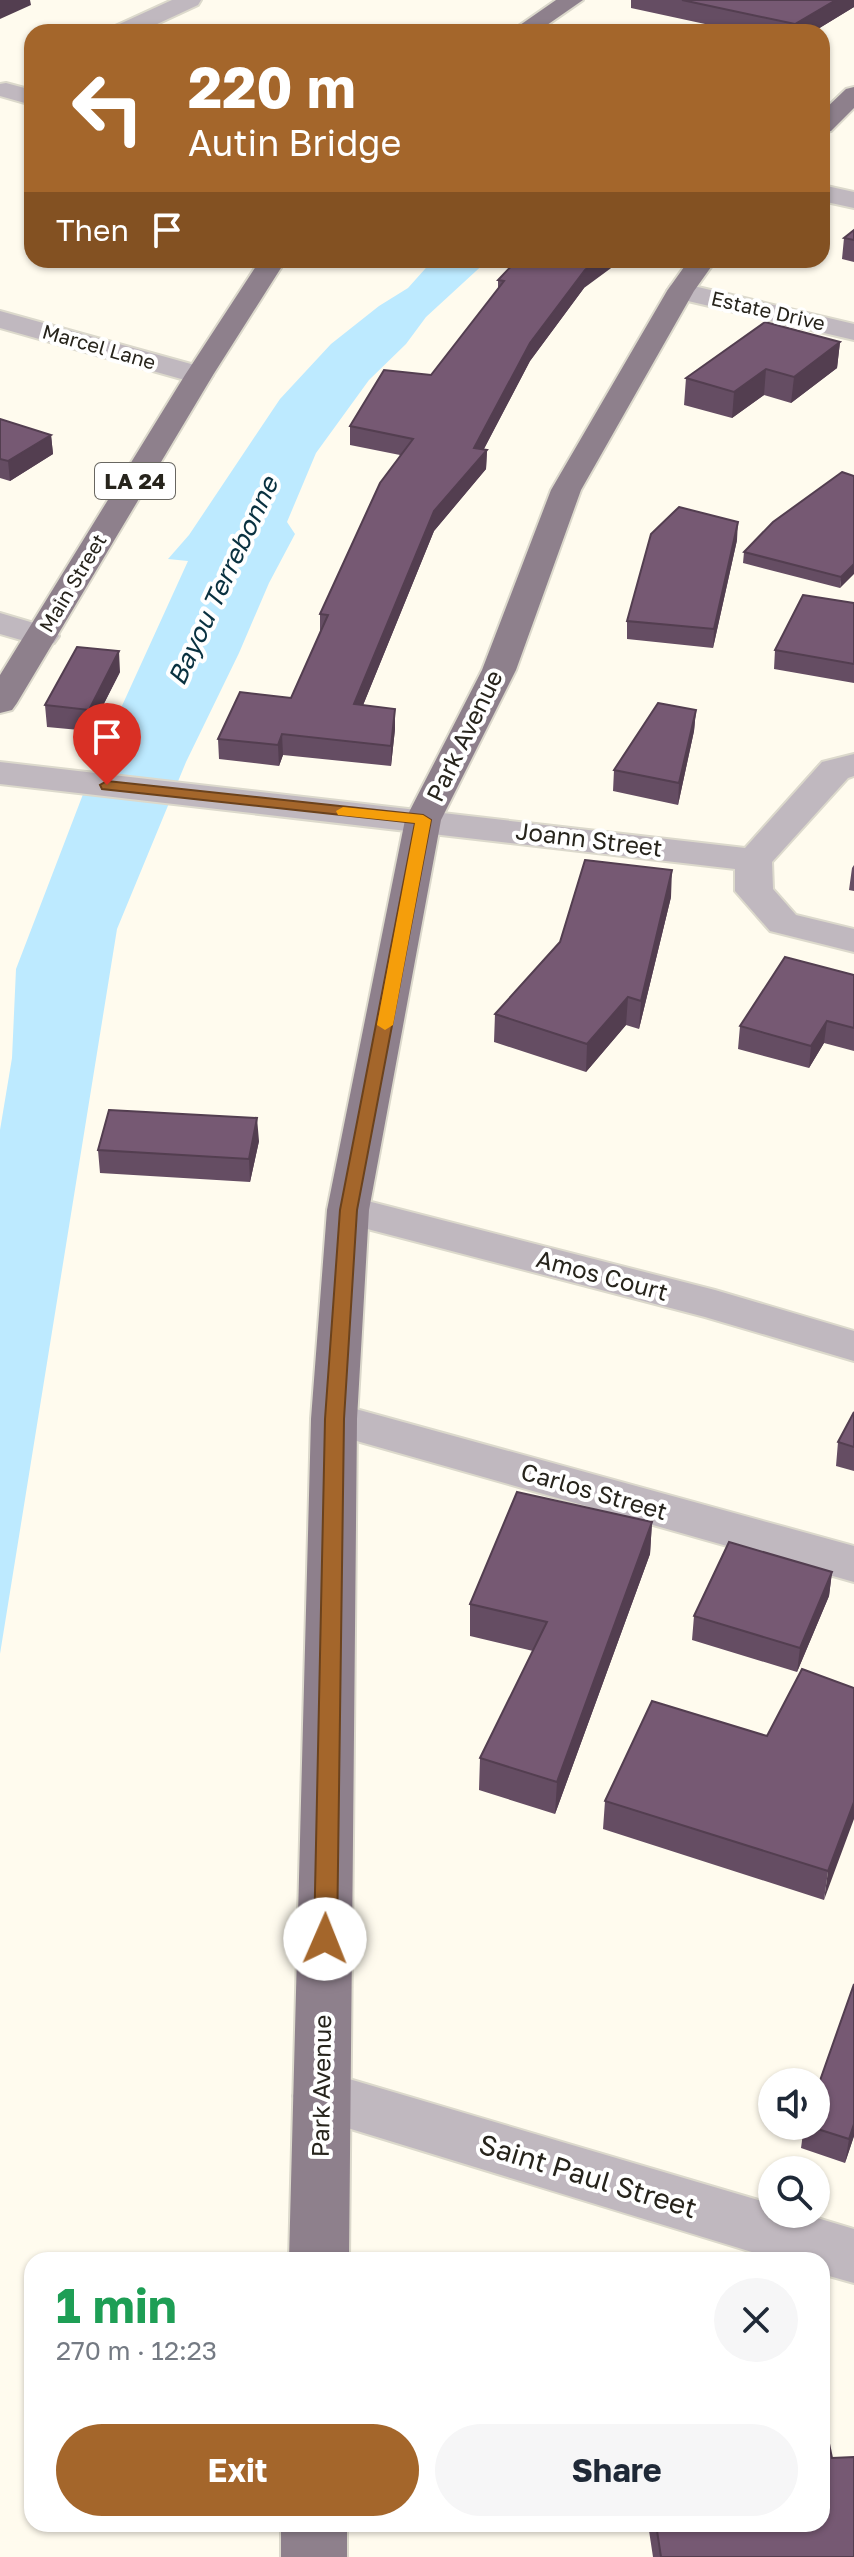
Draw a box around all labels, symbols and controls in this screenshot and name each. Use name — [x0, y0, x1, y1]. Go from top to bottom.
text: 220 m — [188, 53, 356, 120]
icon: left — [56, 56, 160, 160]
text: Autin Bridge — [188, 121, 401, 164]
icon: arrive — [145, 208, 189, 252]
text: Then — [56, 212, 129, 248]
street label: Estate Drive — [709, 285, 827, 335]
street label: Marcel Lane — [40, 318, 159, 374]
road number: LA 24 — [95, 463, 175, 499]
water label: Bayou Terrebonne — [161, 470, 285, 690]
street label: Main Street — [33, 529, 111, 636]
street label: Park Avenue — [419, 665, 508, 806]
pin — [73, 703, 141, 785]
icon: arrive — [85, 715, 129, 759]
street label: Joann Street — [514, 815, 664, 862]
street label: Amos Court — [533, 1243, 671, 1306]
street label: Carlos Street — [518, 1456, 671, 1525]
position arrow — [283, 1897, 367, 1981]
street label: Park Avenue — [305, 2014, 336, 2158]
map controls — [758, 2068, 830, 2228]
button: sound — [758, 2068, 830, 2140]
street label: Saint Paul Street — [475, 2127, 701, 2224]
button: search — [758, 2156, 830, 2228]
text: 1 min — [56, 2276, 177, 2334]
button: close — [714, 2278, 798, 2362]
text: 270 m · 12:23 — [56, 2335, 217, 2366]
button: Exit — [56, 2424, 419, 2516]
button: Share — [435, 2424, 798, 2516]

